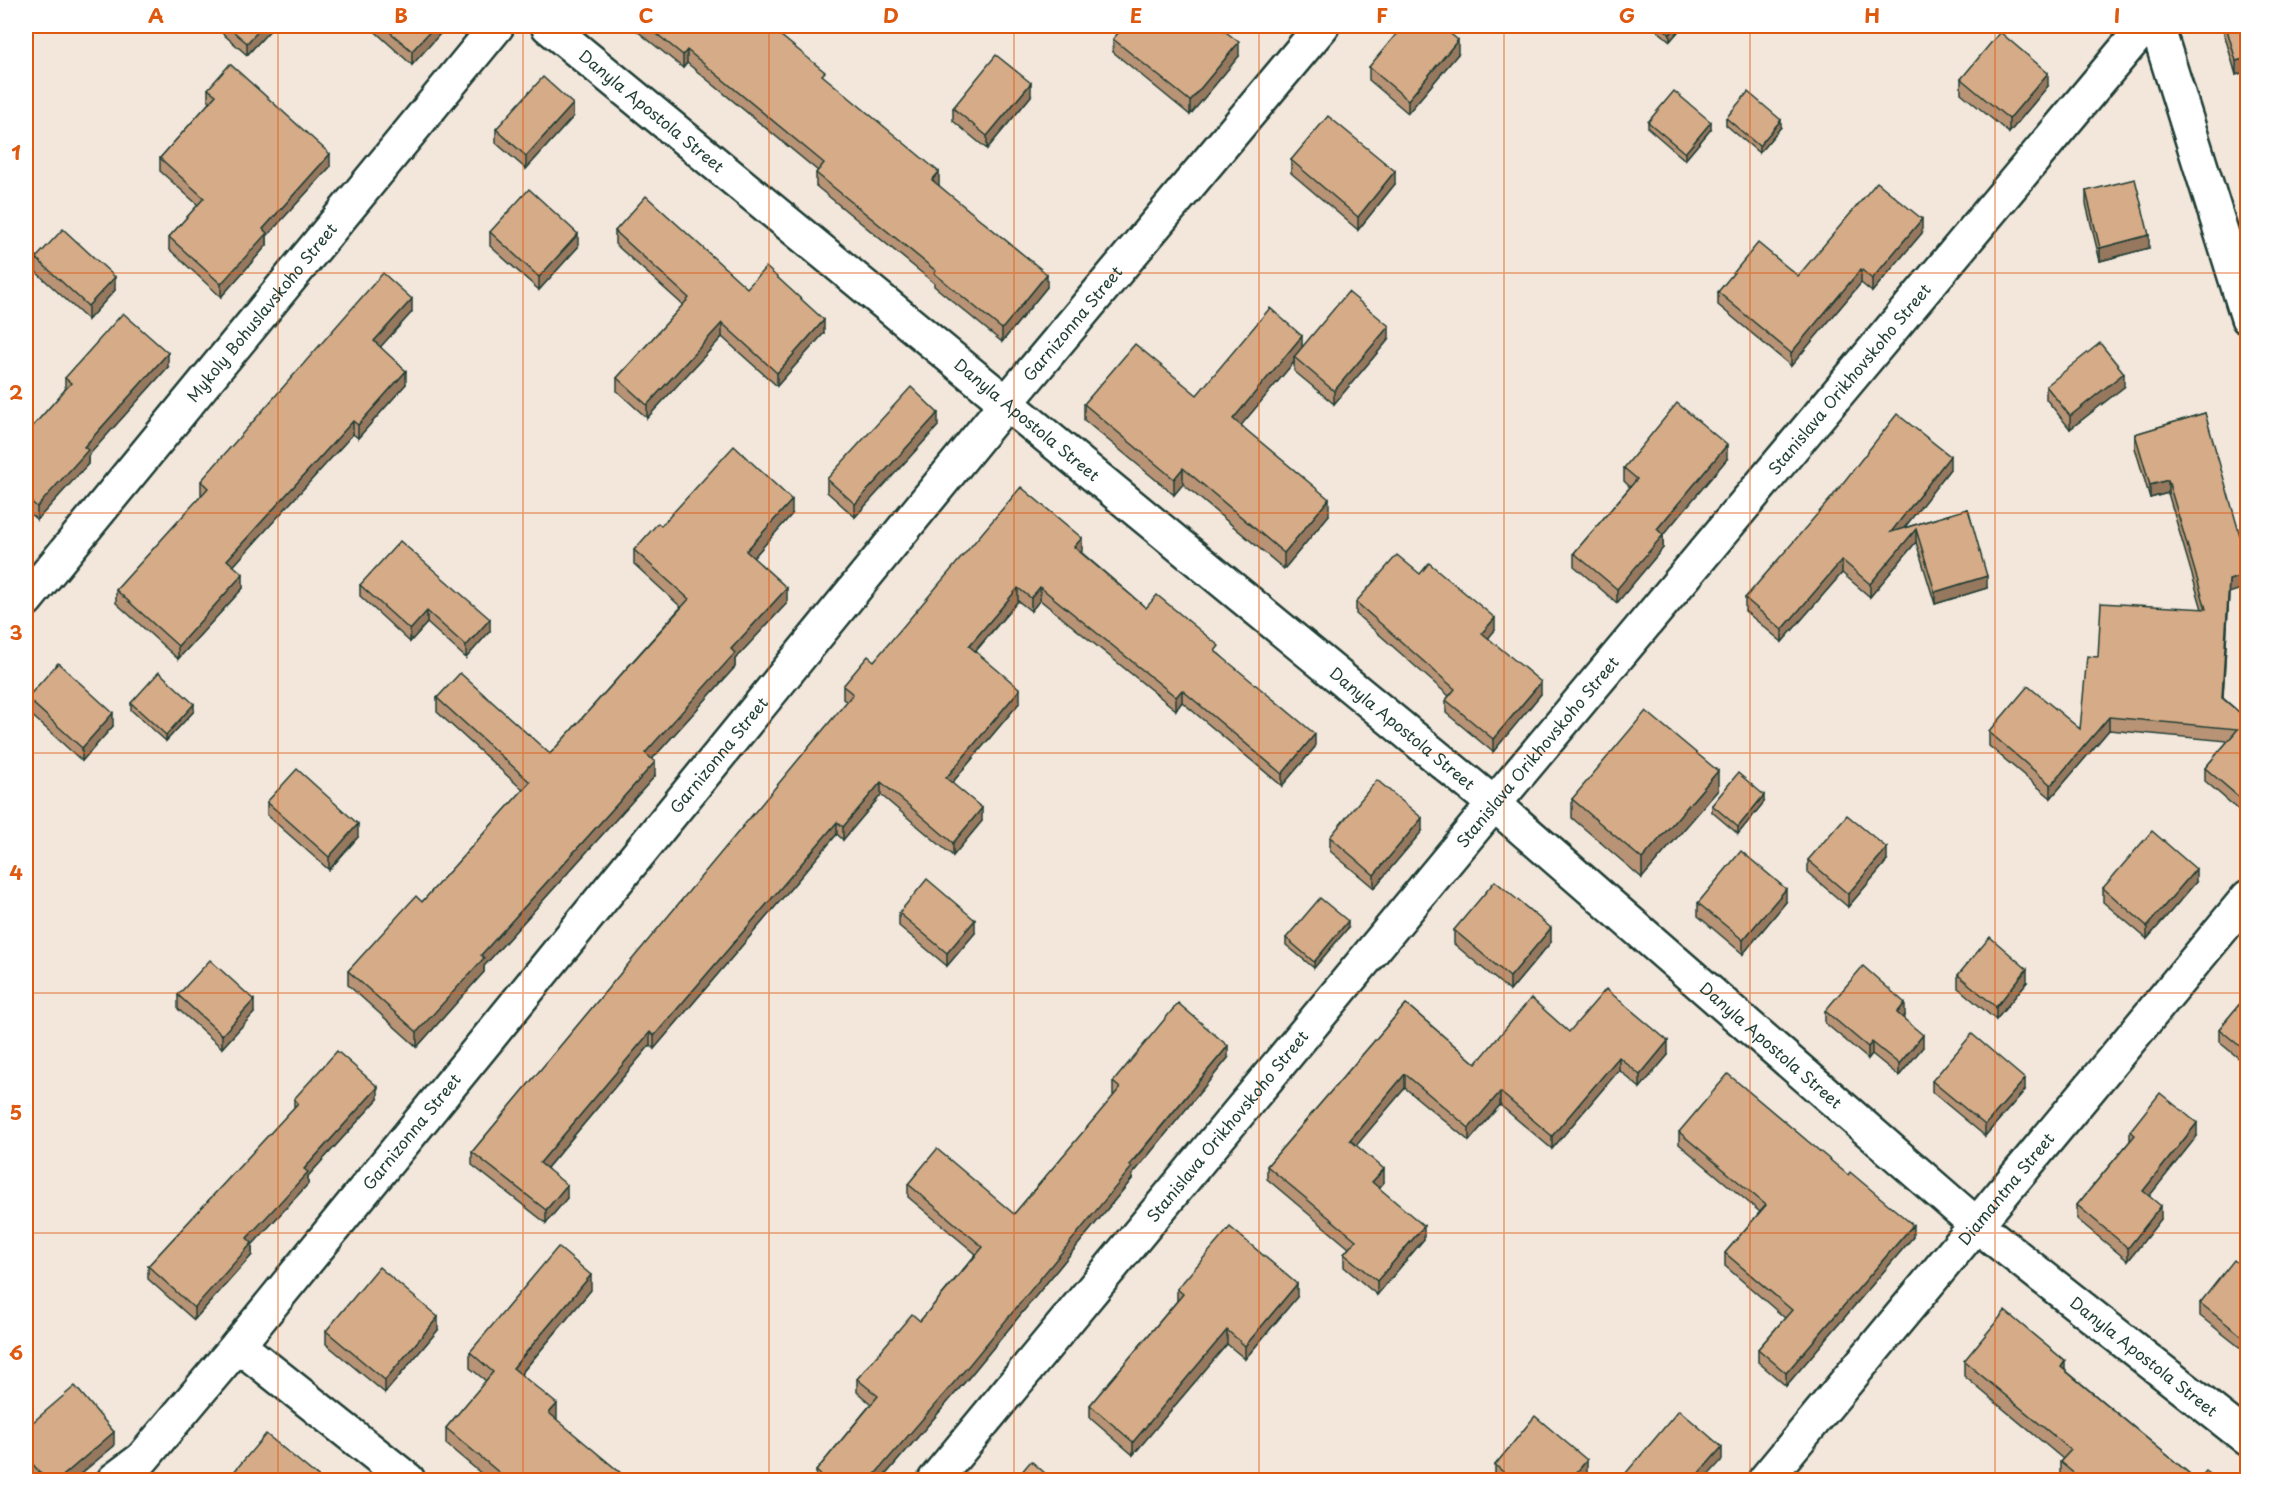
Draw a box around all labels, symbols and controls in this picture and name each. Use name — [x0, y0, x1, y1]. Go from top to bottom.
text: A — [148, 0, 164, 30]
text: B — [394, 0, 408, 30]
text: C — [638, 0, 654, 30]
text: D — [883, 0, 899, 30]
text: E — [1130, 0, 1142, 30]
text: F — [1376, 0, 1388, 30]
text: G — [1619, 0, 1635, 30]
text: H — [1864, 0, 1880, 30]
text: I — [2114, 0, 2120, 30]
street label: Danyla Apostola Street — [574, 43, 730, 177]
text: 1 — [11, 137, 21, 167]
street label: Mykoly Bohuslavskoho Street — [180, 217, 342, 407]
street label: Garnizonna Street — [1016, 260, 1128, 386]
street label: Stanislava Orikhovskoho Street — [1762, 278, 1936, 479]
street label: Danyla Apostola Street — [950, 352, 1105, 486]
text: 2 — [9, 377, 23, 407]
text: 3 — [9, 617, 23, 647]
street label: Stanislava Orikhovskoho Street — [1450, 650, 1624, 852]
street label: Danyla Apostola Street — [1325, 661, 1481, 795]
street label: Garnizonna Street — [663, 691, 773, 818]
text: 4 — [9, 857, 23, 887]
street label: Danyla Apostola Street — [1695, 976, 1848, 1113]
street label: Stanislava Orikhovskoho Street — [1140, 1024, 1314, 1227]
street label: Garnizonna Street — [356, 1067, 466, 1195]
text: 5 — [10, 1097, 22, 1127]
street label: Diamantna Street — [1952, 1126, 2059, 1250]
street label: Danyla Apostola Street — [2065, 1290, 2223, 1422]
text: 6 — [9, 1337, 23, 1367]

